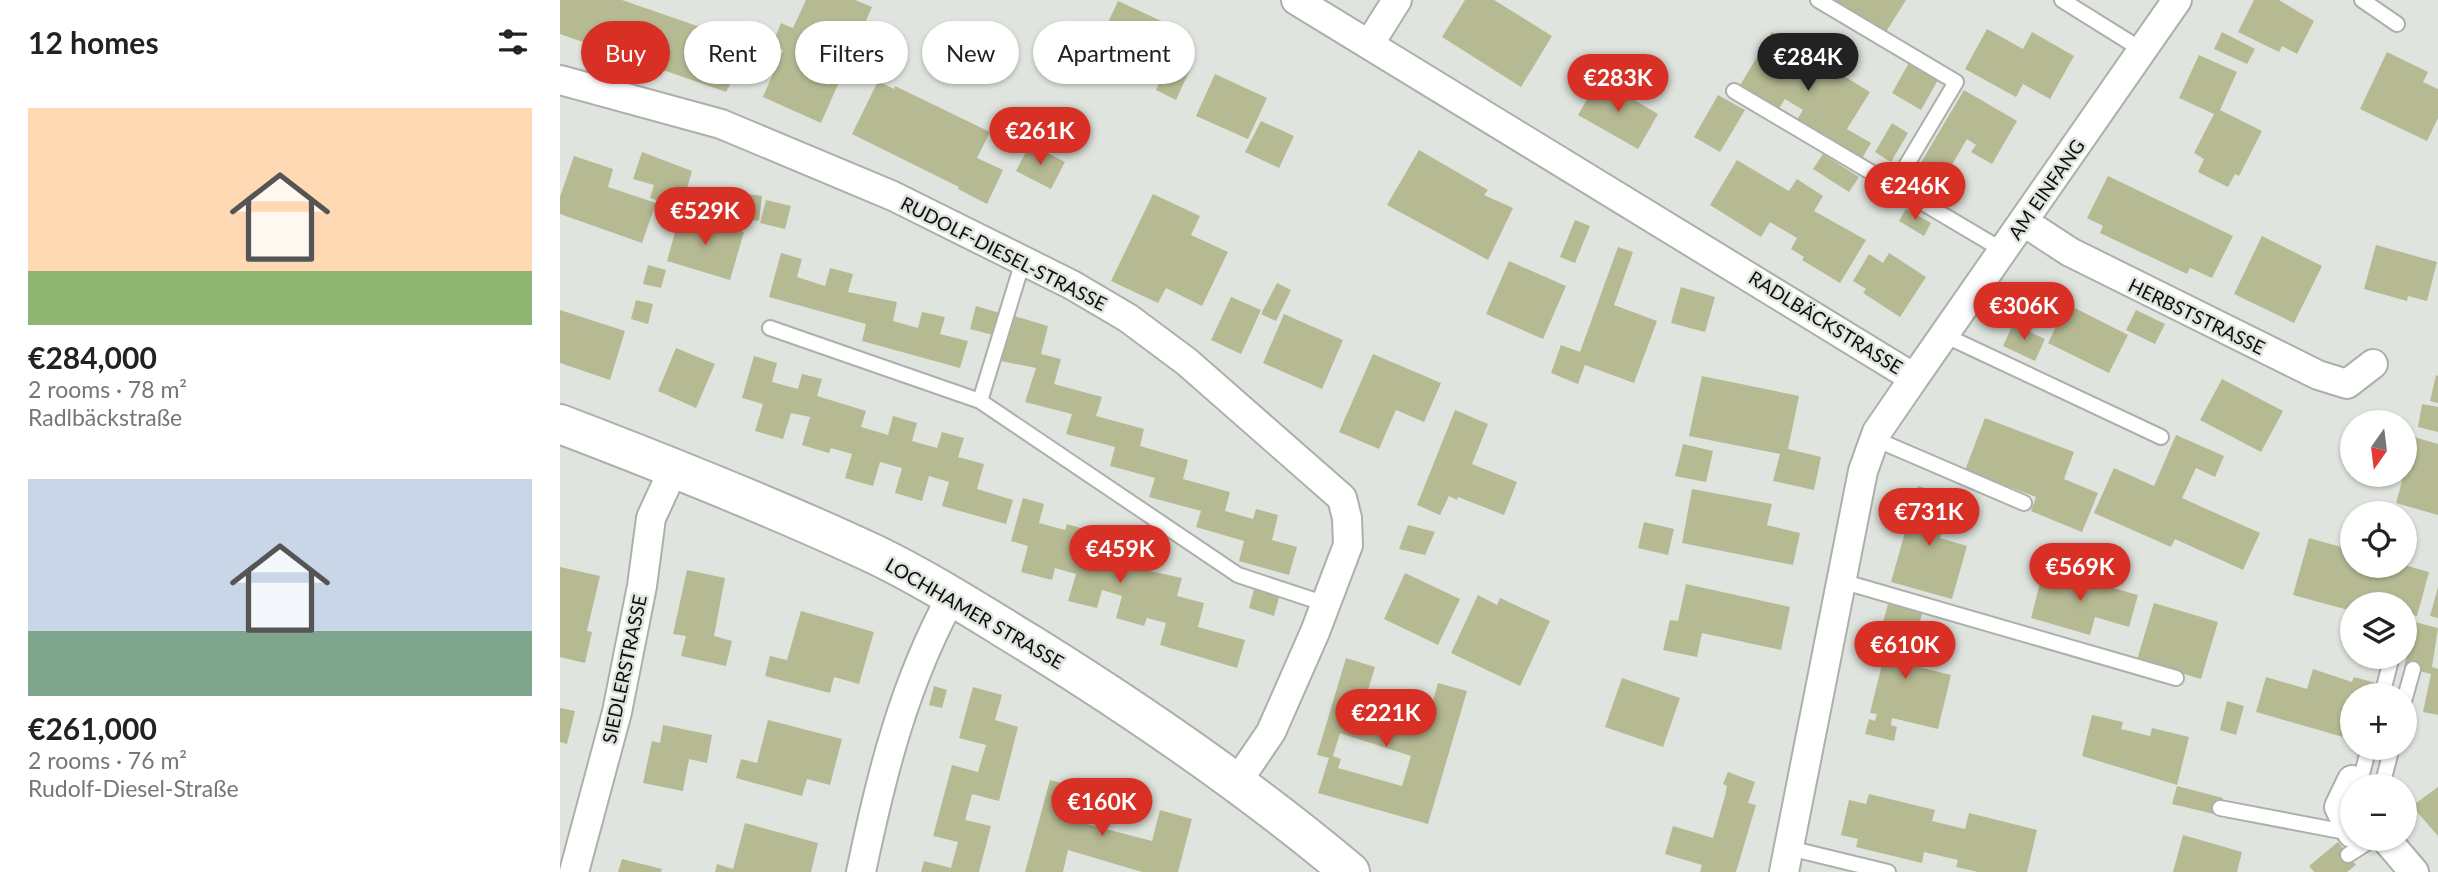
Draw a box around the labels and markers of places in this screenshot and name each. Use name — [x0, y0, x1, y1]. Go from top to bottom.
pin: €284K — [1759, 34, 1857, 93]
pin: €283K — [1569, 54, 1667, 114]
pin: €261K — [991, 108, 1089, 167]
pin: €246K — [1866, 162, 1964, 222]
pin: €529K — [656, 188, 754, 247]
pin: €306K — [1975, 282, 2073, 342]
pin: €731K — [1880, 489, 1978, 548]
pin: €459K — [1071, 526, 1169, 585]
pin: €569K — [2031, 544, 2129, 603]
pin: €610K — [1856, 622, 1954, 681]
pin: €221K — [1337, 690, 1435, 749]
pin: €160K — [1053, 778, 1151, 838]

